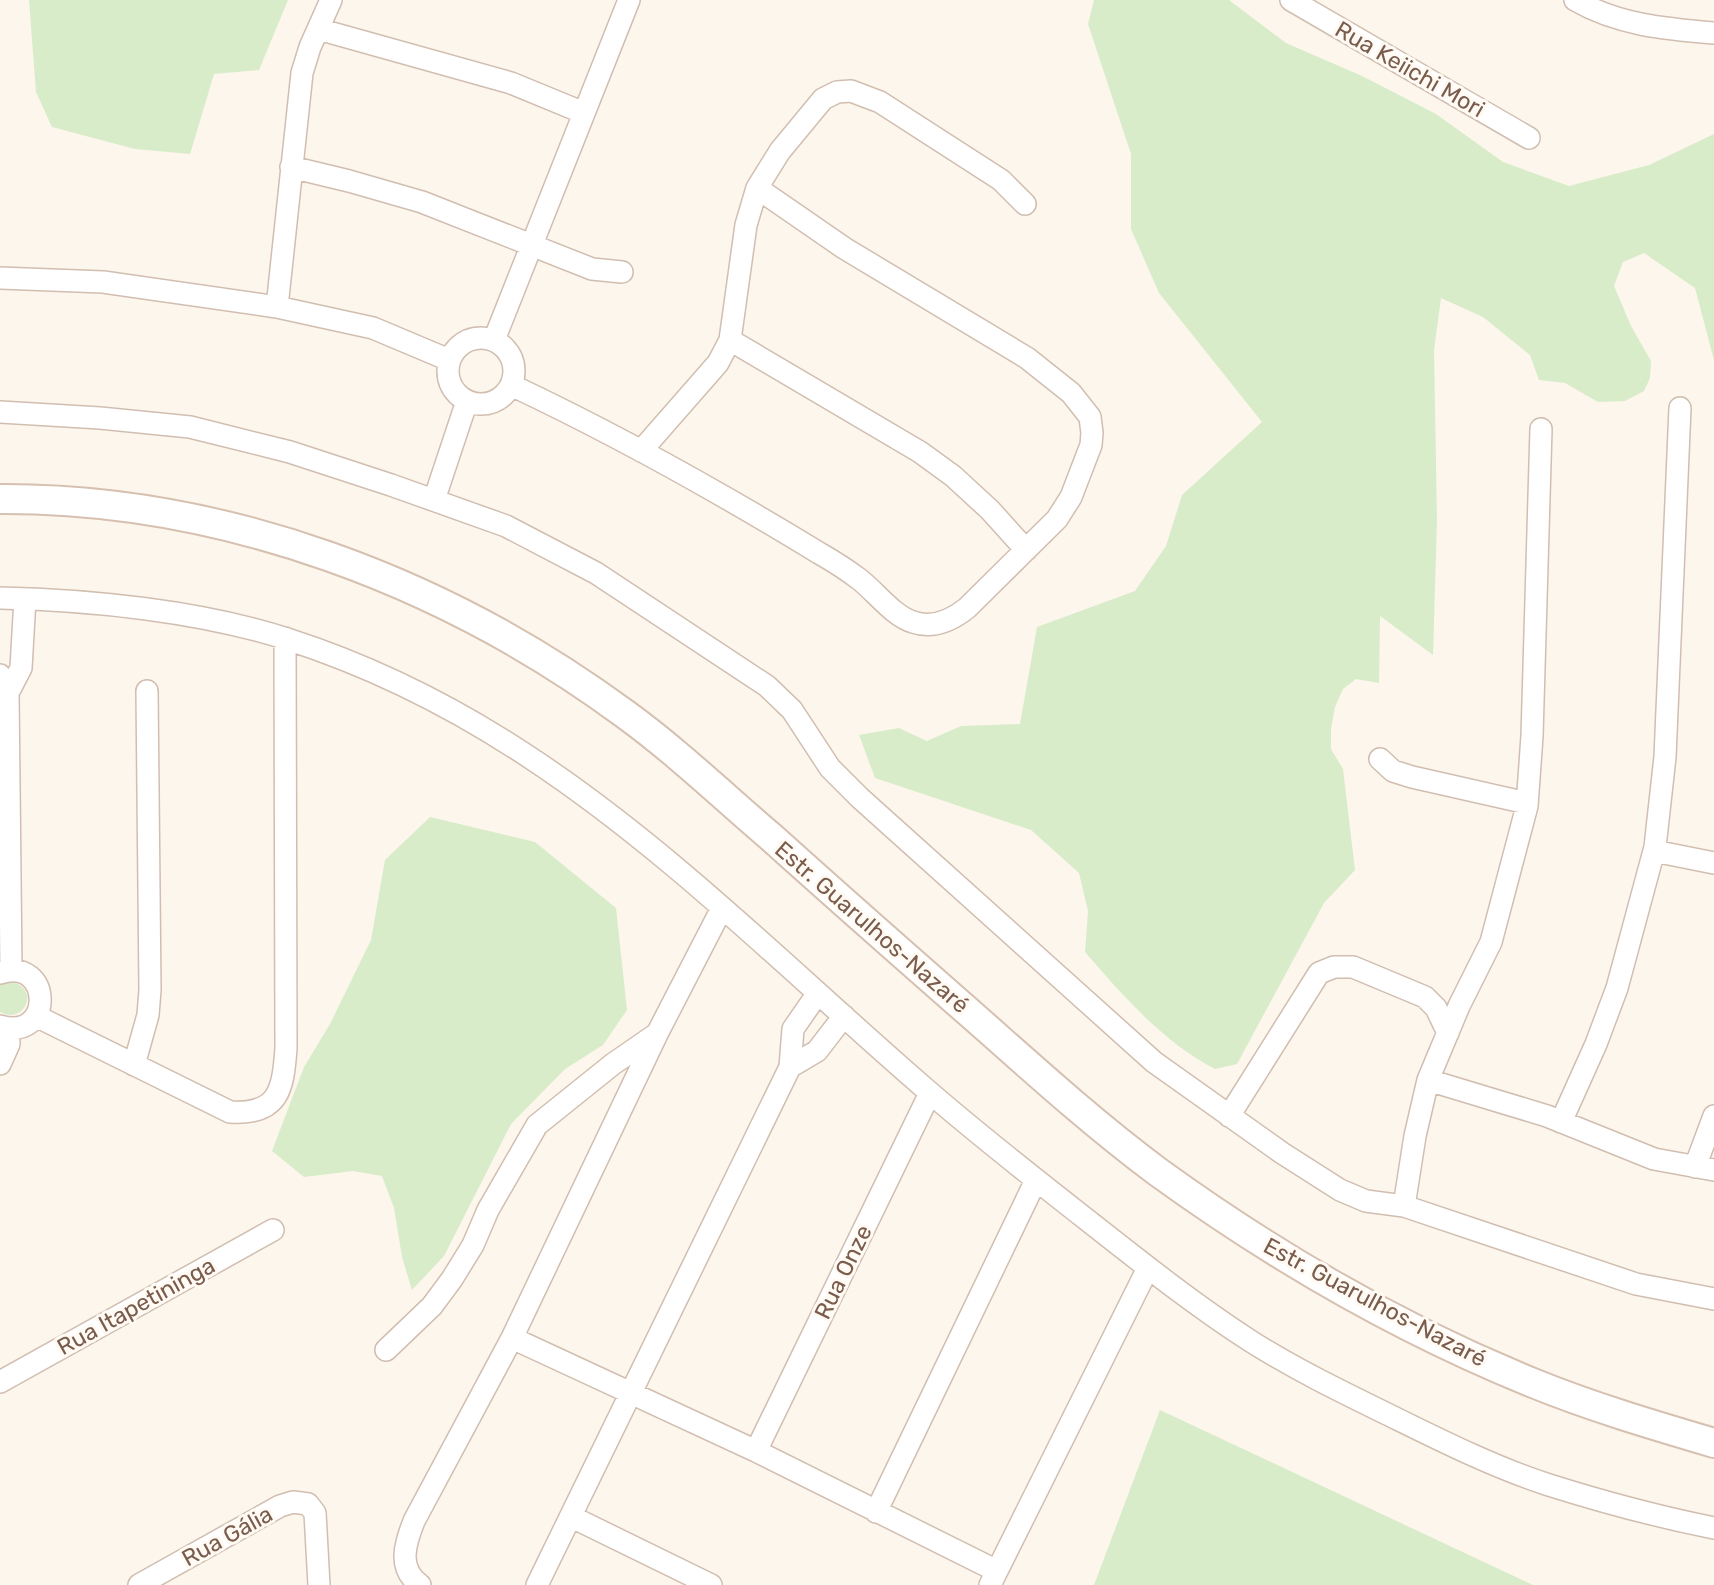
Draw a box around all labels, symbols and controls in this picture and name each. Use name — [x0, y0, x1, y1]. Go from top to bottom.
street label: Rua Keiichi Mori — [1330, 15, 1490, 123]
street label: Estr. Guarulhos-Nazaré — [769, 835, 975, 1019]
street label: Rua Onze — [808, 1220, 878, 1324]
street label: Estr. Guarulhos-Nazaré — [1259, 1231, 1491, 1373]
street label: Rua Itapetininga — [52, 1251, 220, 1361]
street label: Rua Gália — [177, 1500, 277, 1572]

